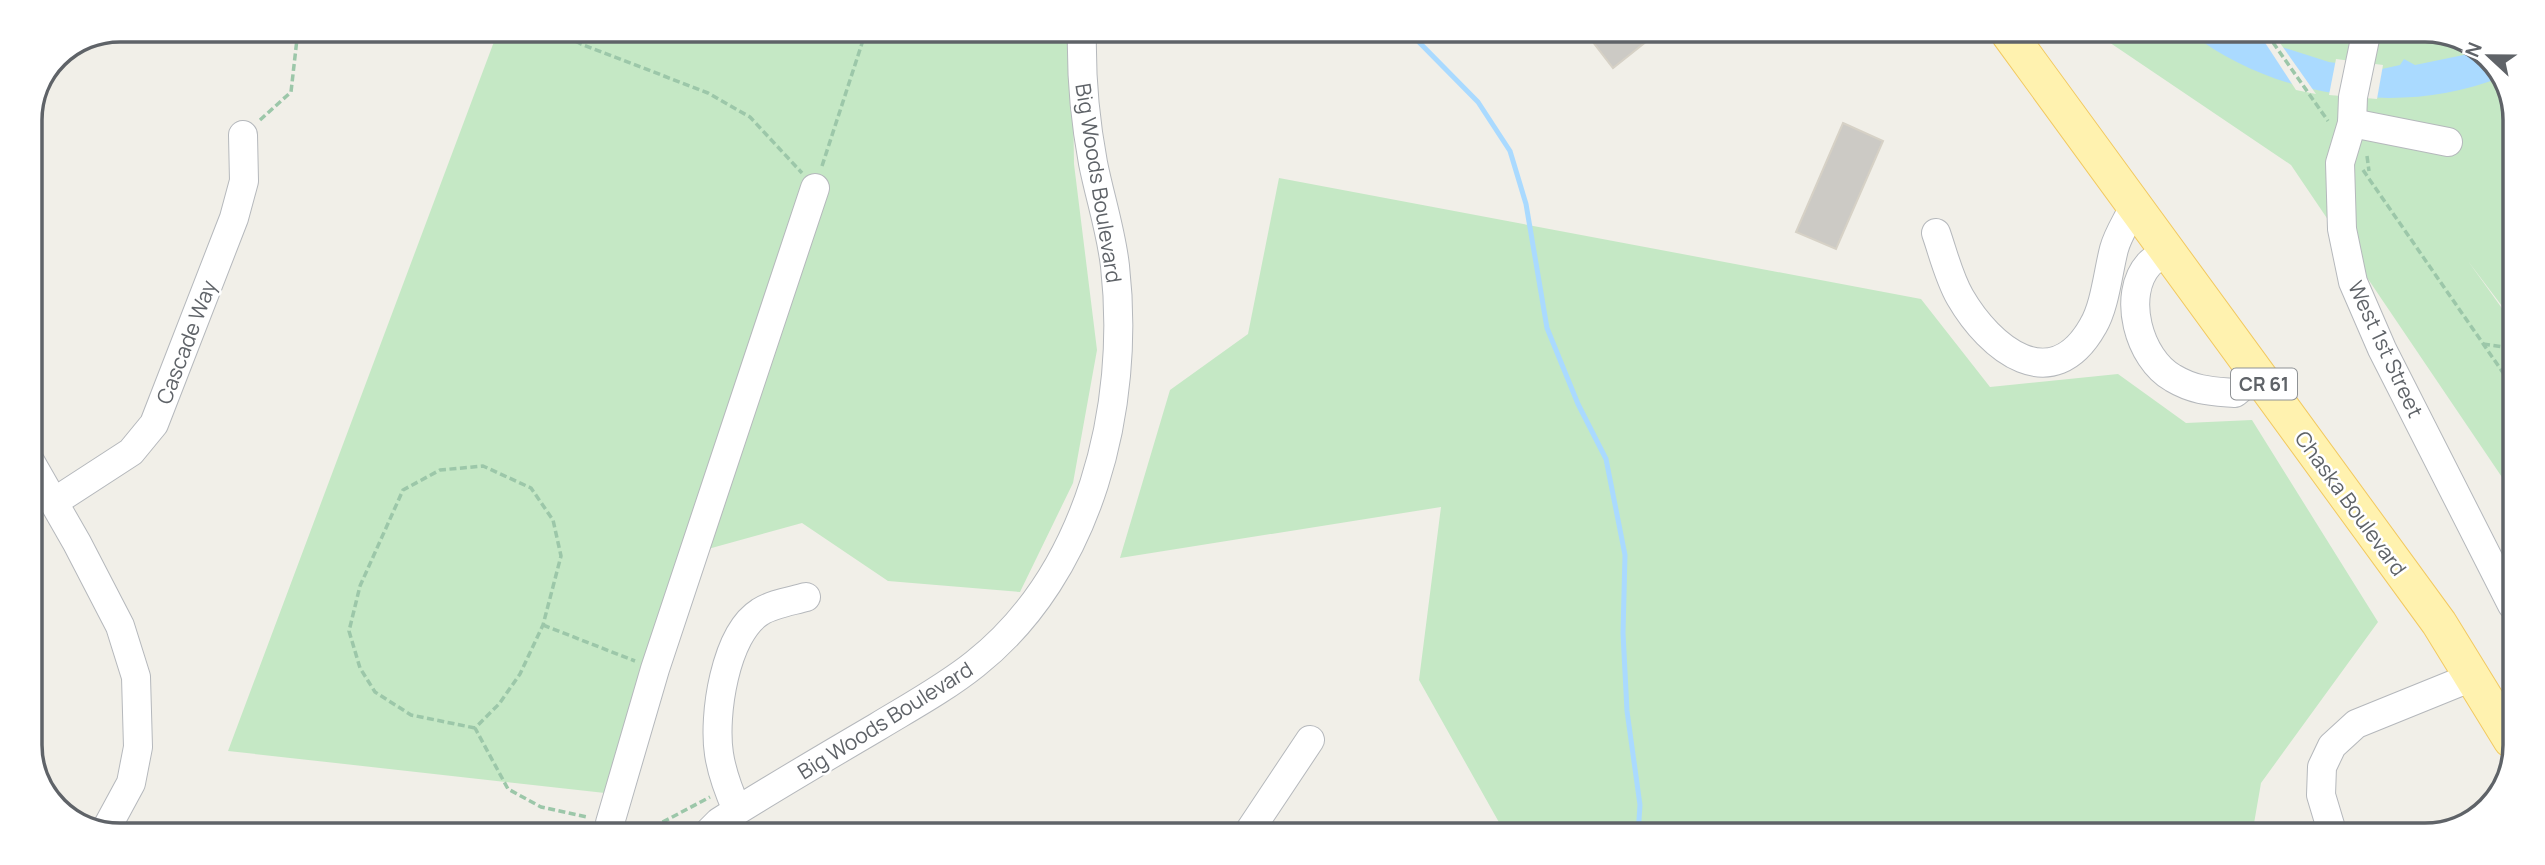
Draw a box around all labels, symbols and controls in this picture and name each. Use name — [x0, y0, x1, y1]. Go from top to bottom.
north arrow — [2454, 21, 2524, 91]
text: N — [2459, 38, 2488, 61]
street label: Big Woods Boulevard — [1069, 81, 1129, 285]
street label: Cascade Way — [150, 276, 222, 408]
street label: West 1st Street — [2342, 276, 2430, 422]
road number: CR 61 — [2231, 368, 2297, 400]
street label: Chaska Boulevard — [2289, 425, 2413, 581]
street label: Big Woods Boulevard — [792, 655, 978, 785]

